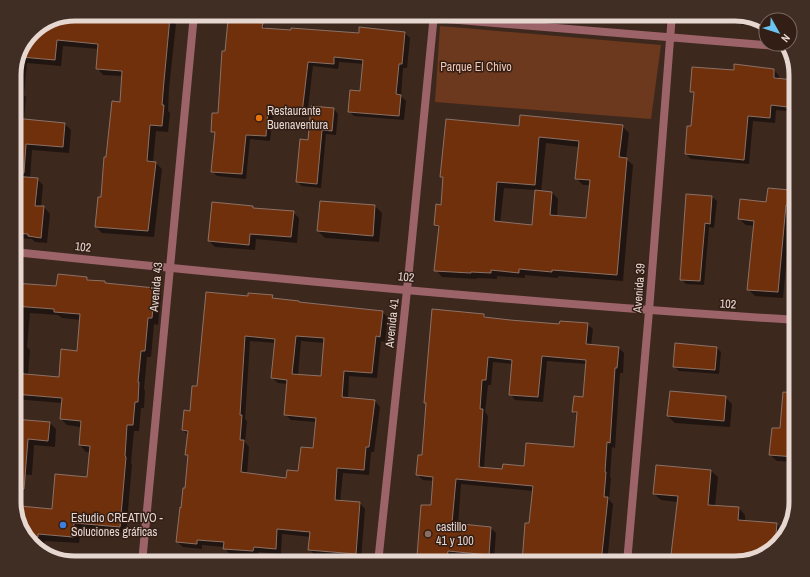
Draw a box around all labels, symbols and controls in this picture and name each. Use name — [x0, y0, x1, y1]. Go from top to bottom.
north arrow — [758, 12, 798, 52]
text: N — [778, 31, 793, 45]
park label: Parque El Chivo — [440, 59, 512, 75]
place label: Restaurante Buenaventura — [267, 103, 329, 133]
marker: Restaurante Buenaventura — [254, 113, 264, 123]
street label: 102 — [74, 238, 92, 256]
street label: Avenida 43 — [146, 262, 166, 313]
street label: Avenida 39 — [629, 263, 649, 314]
street label: 102 — [397, 268, 415, 286]
street label: 102 — [719, 296, 737, 312]
street label: Avenida 41 — [381, 297, 403, 350]
place label: Estudio CREATIVO - Soluciones gráficas — [71, 510, 163, 540]
place label: castillo 41 y 100 — [436, 519, 474, 549]
marker: Estudio CREATIVO - Soluciones gráficas — [58, 520, 68, 530]
marker: castillo 41 y 100 — [423, 529, 433, 539]

